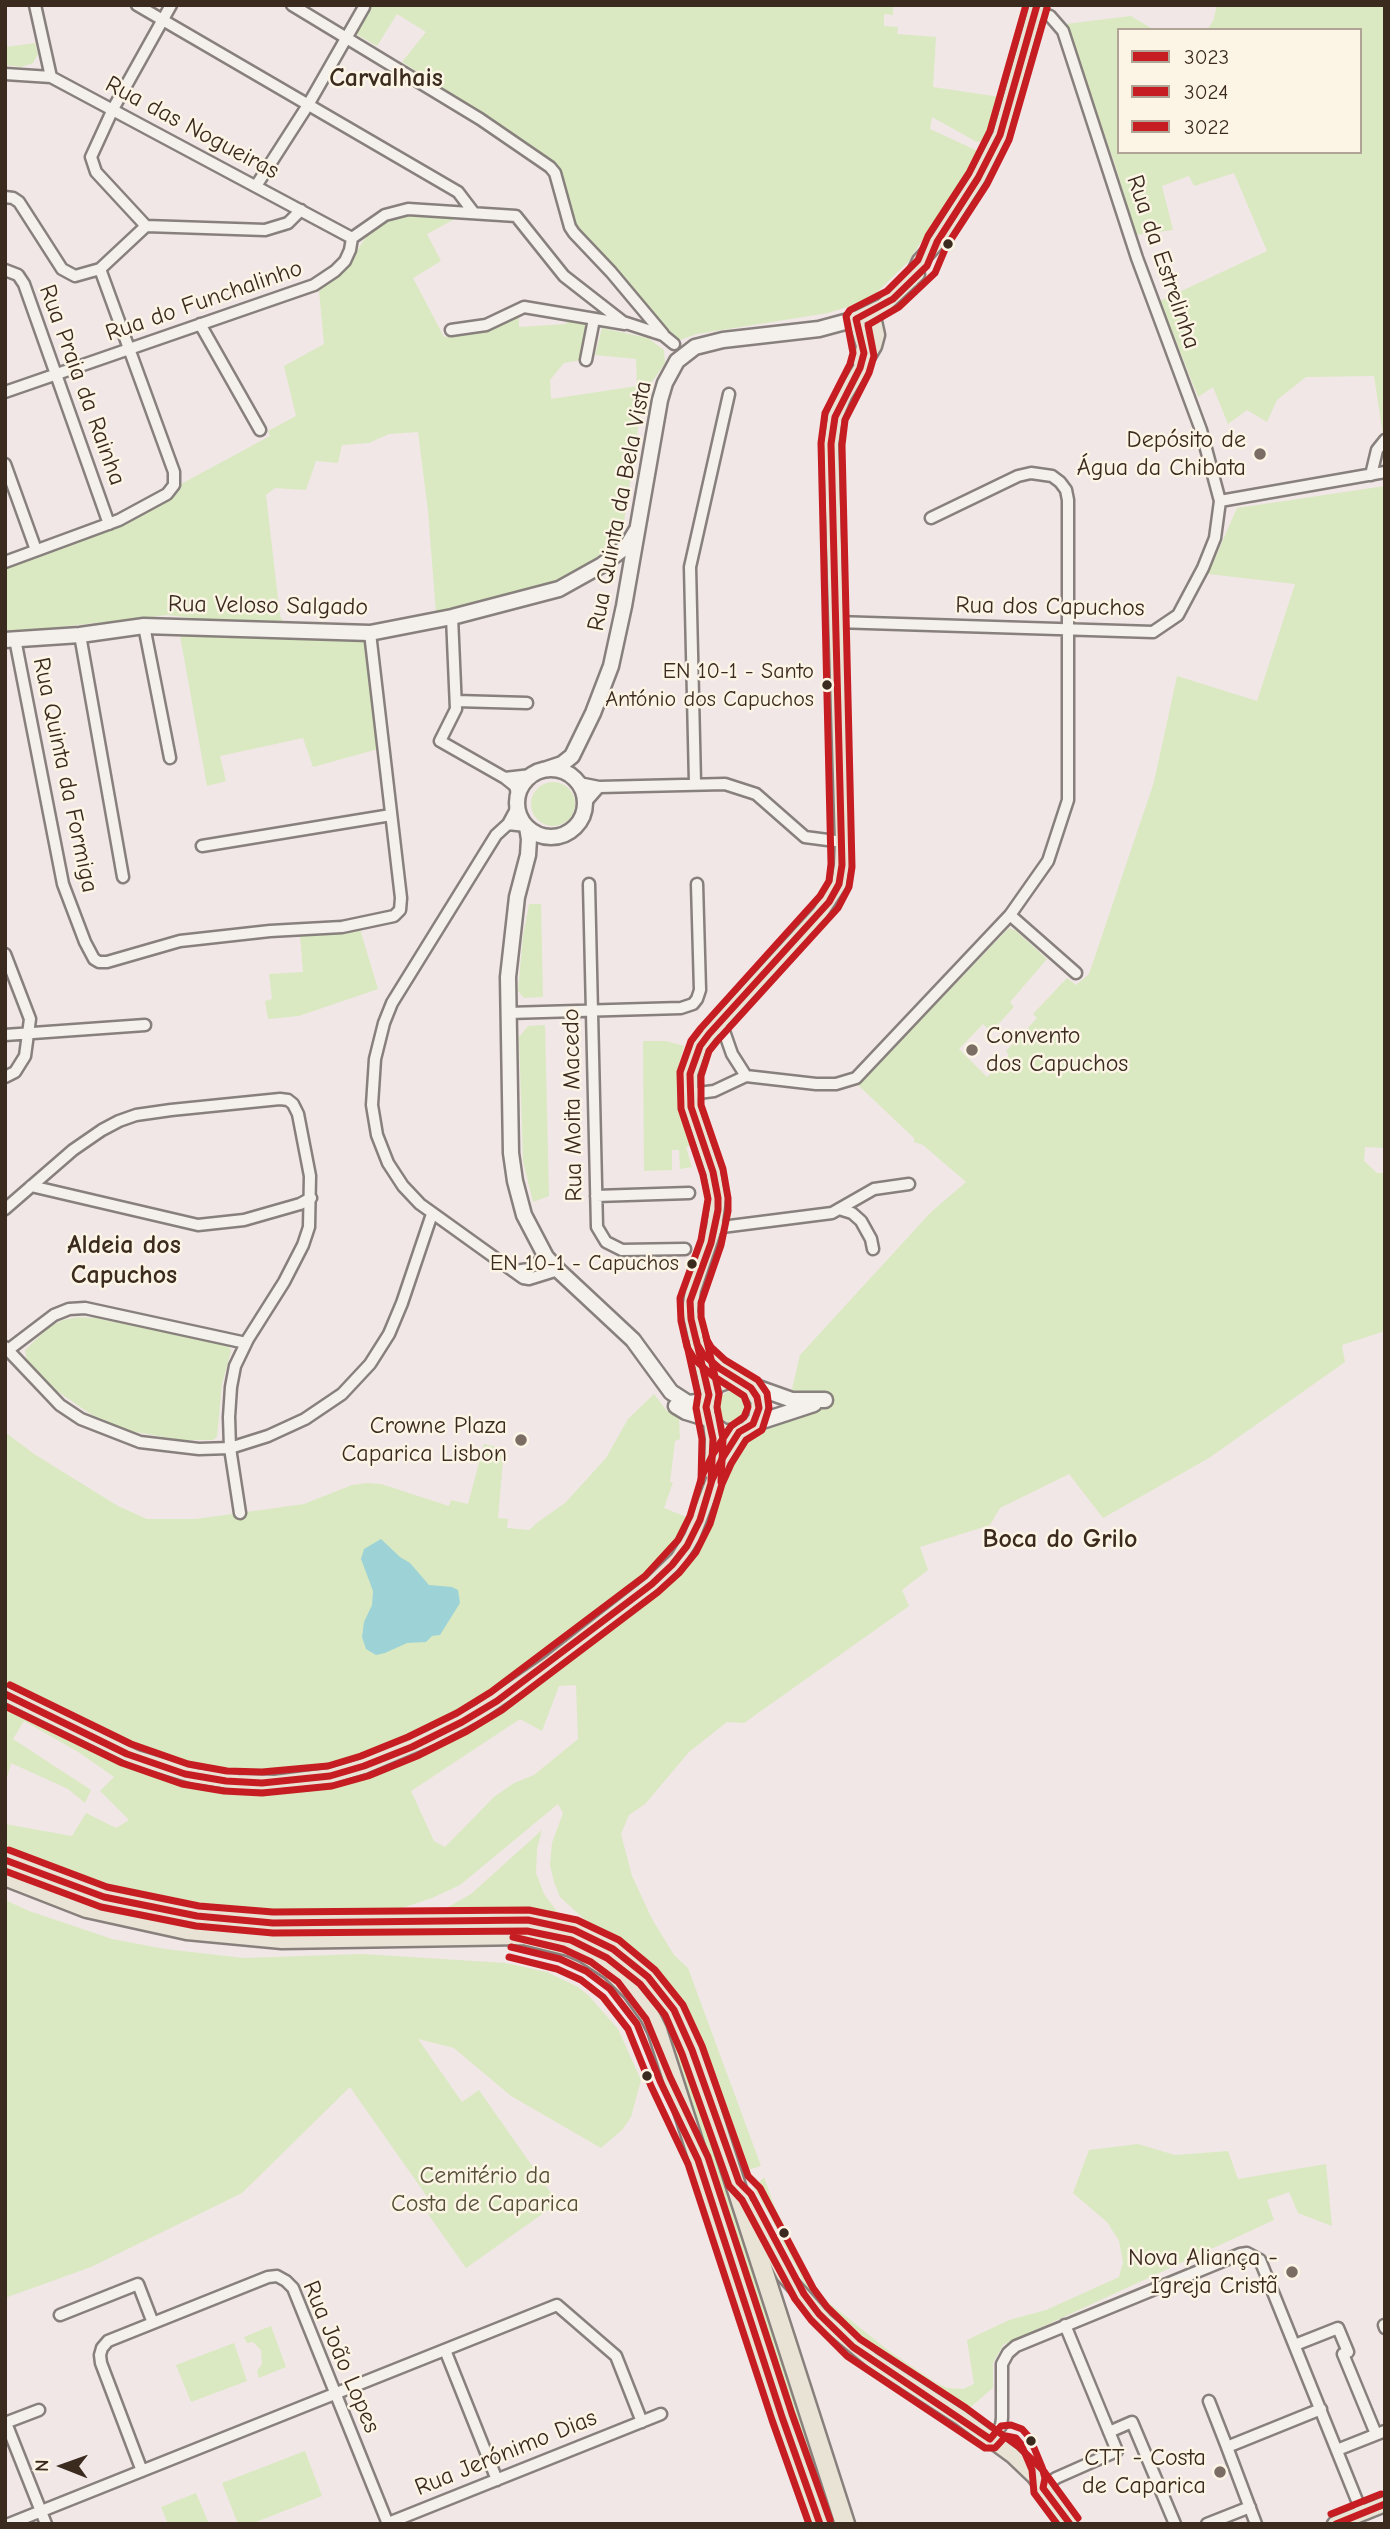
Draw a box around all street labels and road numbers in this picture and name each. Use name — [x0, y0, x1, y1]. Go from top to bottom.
street label: Rua das Nogueiras — [100, 70, 284, 186]
street label: Rua da Estrelinha — [1120, 171, 1206, 353]
street label: Rua do Funchalinho — [102, 254, 306, 348]
street label: Rua Praia da Rainha — [32, 281, 132, 489]
street label: Rua Quinta da Bela Vista — [582, 379, 658, 633]
street label: Rua Veloso Salgado — [168, 590, 368, 622]
street label: Rua dos Capuchos — [955, 591, 1145, 623]
street label: Rua Quinta da Formiga — [26, 655, 104, 895]
street label: Rua Moita Macedo — [557, 1008, 589, 1202]
street label: Rua João Lopes — [296, 2276, 386, 2438]
street label: Rua Jerónimo Dias — [411, 2403, 601, 2503]

